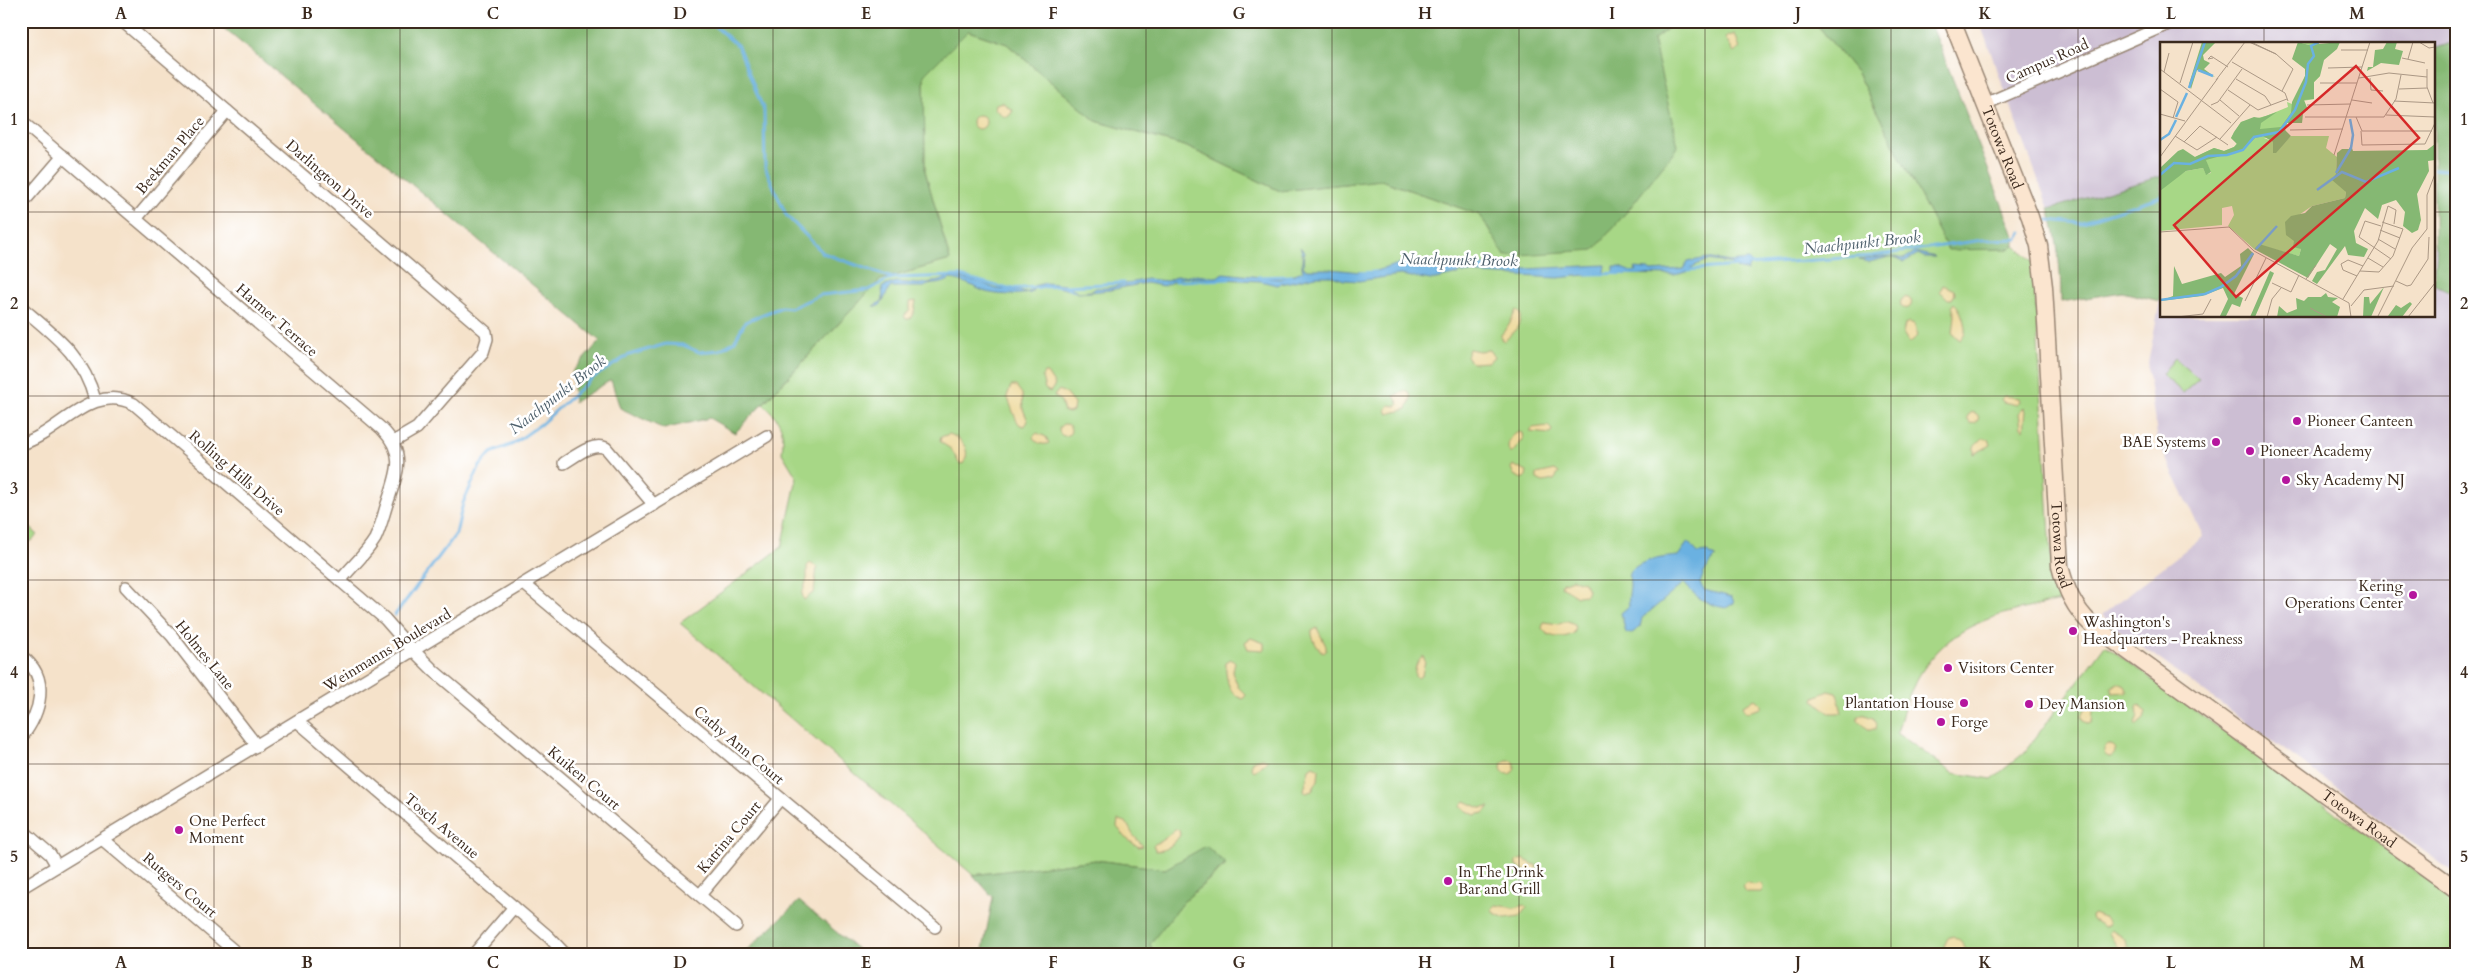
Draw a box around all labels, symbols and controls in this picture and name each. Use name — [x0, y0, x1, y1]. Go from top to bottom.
text: A — [115, 3, 127, 25]
text: B — [301, 3, 313, 25]
text: C — [487, 3, 499, 25]
text: D — [673, 3, 687, 25]
text: E — [861, 3, 871, 25]
text: F — [1048, 3, 1058, 25]
text: G — [1232, 3, 1246, 25]
text: H — [1418, 3, 1432, 25]
text: I — [1609, 3, 1615, 25]
text: J — [1793, 3, 1801, 25]
text: K — [1979, 3, 1992, 25]
text: L — [2166, 3, 2177, 25]
text: M — [2349, 3, 2365, 25]
street label: Campus Road — [2002, 34, 2092, 88]
inset map — [2160, 42, 2436, 318]
street label: Totowa Road — [1977, 103, 2028, 192]
text: 1 — [10, 109, 18, 131]
text: 1 — [2460, 109, 2468, 131]
street label: Beekman Place — [131, 112, 209, 198]
street label: Darlington Drive — [282, 135, 379, 223]
water label: Naachpunkt Brook — [1803, 226, 1922, 260]
water label: Naachpunkt Brook — [1400, 248, 1518, 272]
street label: Harmer Terrace — [232, 279, 322, 361]
text: 2 — [10, 293, 18, 315]
text: 2 — [2460, 293, 2468, 315]
water label: Naachpunkt Brook — [505, 350, 611, 440]
place label: Pioneer Canteen — [2307, 411, 2414, 431]
marker: Pioneer Canteen — [2291, 415, 2303, 427]
street label: Rolling Hills Drive — [185, 426, 289, 520]
place label: BAE Systems — [2122, 432, 2206, 452]
marker: BAE Systems — [2210, 436, 2222, 448]
place label: Pioneer Academy — [2260, 441, 2372, 461]
marker: Pioneer Academy — [2244, 445, 2256, 457]
place label: Sky Academy NJ — [2296, 470, 2405, 490]
marker: Sky Academy NJ — [2280, 474, 2292, 486]
text: 3 — [10, 478, 18, 500]
text: 3 — [2460, 478, 2468, 500]
street label: Totowa Road — [2046, 501, 2076, 591]
place label: Kering Operations Center — [2285, 576, 2404, 613]
marker: Kering Operations Center — [2407, 589, 2419, 601]
street label: Weinmanns Boulevard — [318, 604, 455, 697]
place label: Washington's Headquarters - Preakness — [2082, 612, 2243, 649]
street label: Holmes Lane — [171, 616, 239, 694]
marker: Washington's Headquarters - Preakness — [2067, 625, 2079, 637]
place label: Visitors Center — [1958, 658, 2054, 678]
text: 4 — [10, 662, 18, 684]
marker: Visitors Center — [1942, 662, 1954, 674]
text: 4 — [2460, 662, 2468, 684]
place label: Plantation House — [1845, 693, 1954, 713]
place label: Dey Mansion — [2039, 694, 2125, 714]
marker: Plantation House — [1958, 697, 1970, 709]
marker: Dey Mansion — [2023, 698, 2035, 710]
street label: Cathy Ann Court — [689, 701, 789, 789]
place label: Forge — [1951, 712, 1989, 732]
marker: Forge — [1935, 716, 1947, 728]
street label: Kuiken Court — [543, 742, 625, 814]
street label: Totowa Road — [2318, 785, 2400, 853]
street label: Tosch Avenue — [400, 789, 484, 863]
street label: Katrina Court — [693, 796, 765, 878]
place label: One Perfect Moment — [189, 811, 266, 848]
marker: One Perfect Moment — [173, 824, 185, 836]
text: 5 — [10, 846, 18, 868]
text: 5 — [2460, 846, 2468, 868]
street label: Rutgers Court — [139, 848, 222, 922]
place label: In The Drink Bar and Grill — [1458, 862, 1544, 899]
marker: In The Drink Bar and Grill — [1442, 875, 1454, 887]
text: A — [115, 952, 127, 974]
text: B — [301, 952, 313, 974]
text: C — [487, 952, 499, 974]
text: D — [673, 952, 687, 974]
text: E — [861, 952, 871, 974]
text: F — [1048, 952, 1058, 974]
text: G — [1232, 952, 1246, 974]
text: H — [1418, 952, 1432, 974]
text: I — [1609, 952, 1615, 974]
text: J — [1793, 952, 1801, 974]
text: K — [1979, 952, 1992, 974]
text: L — [2166, 952, 2177, 974]
text: M — [2349, 952, 2365, 974]

